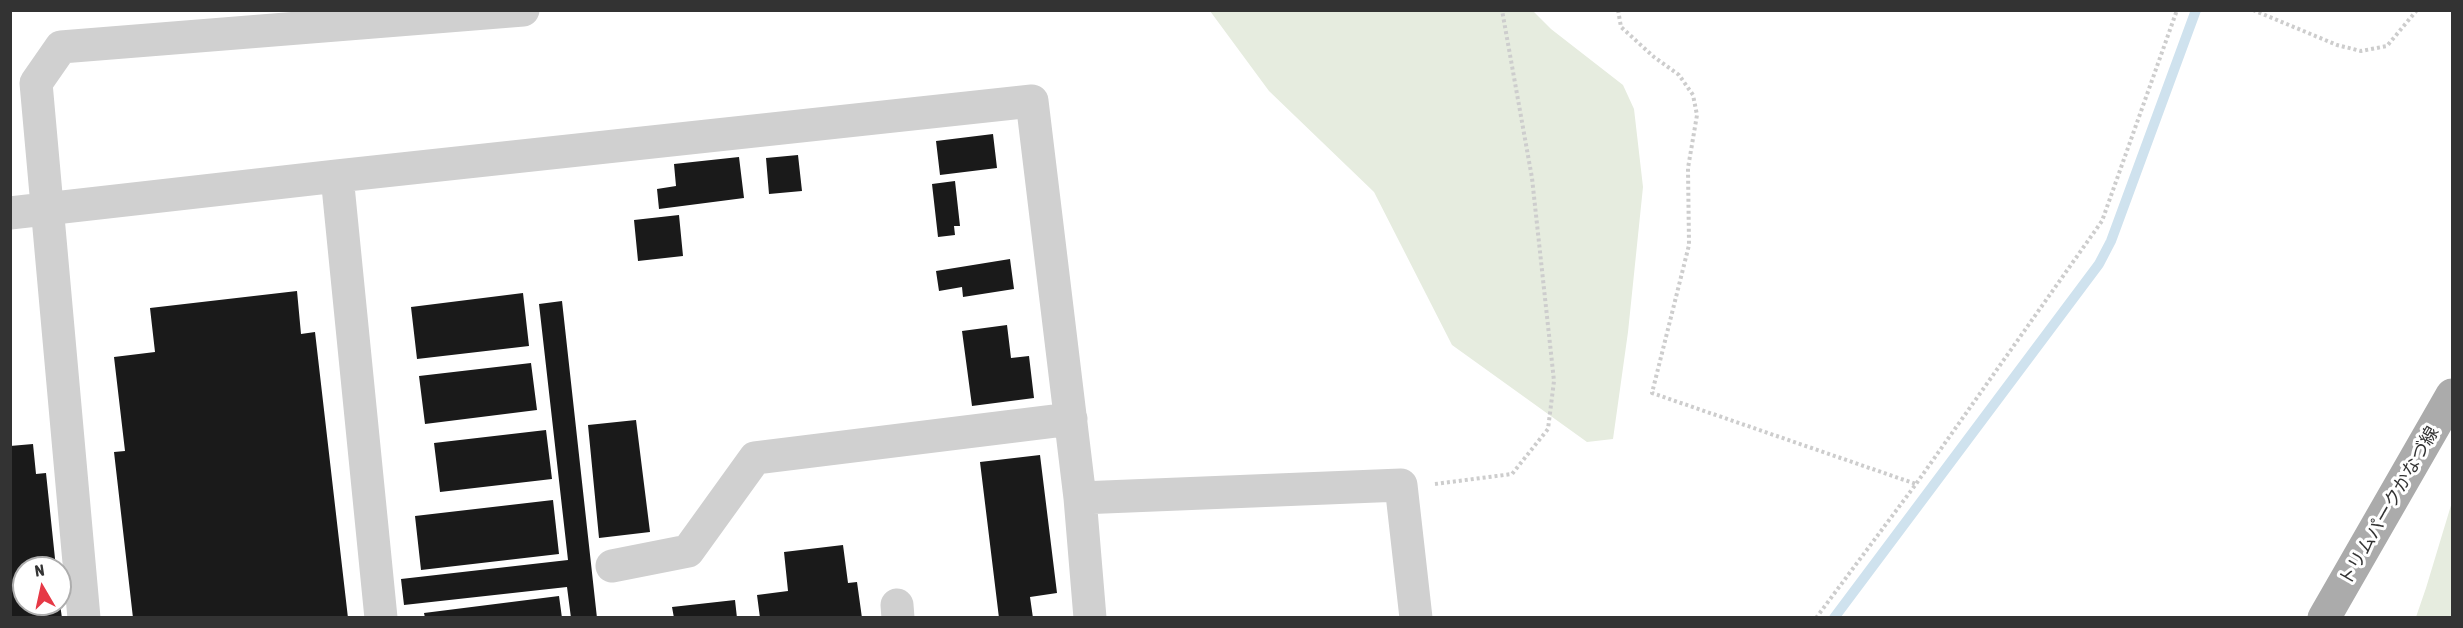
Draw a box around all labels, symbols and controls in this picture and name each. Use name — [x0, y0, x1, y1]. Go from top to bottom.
street label: トリムパークかなづ線 — [2335, 423, 2443, 589]
north arrow — [12, 556, 72, 616]
text: N — [33, 561, 46, 580]

